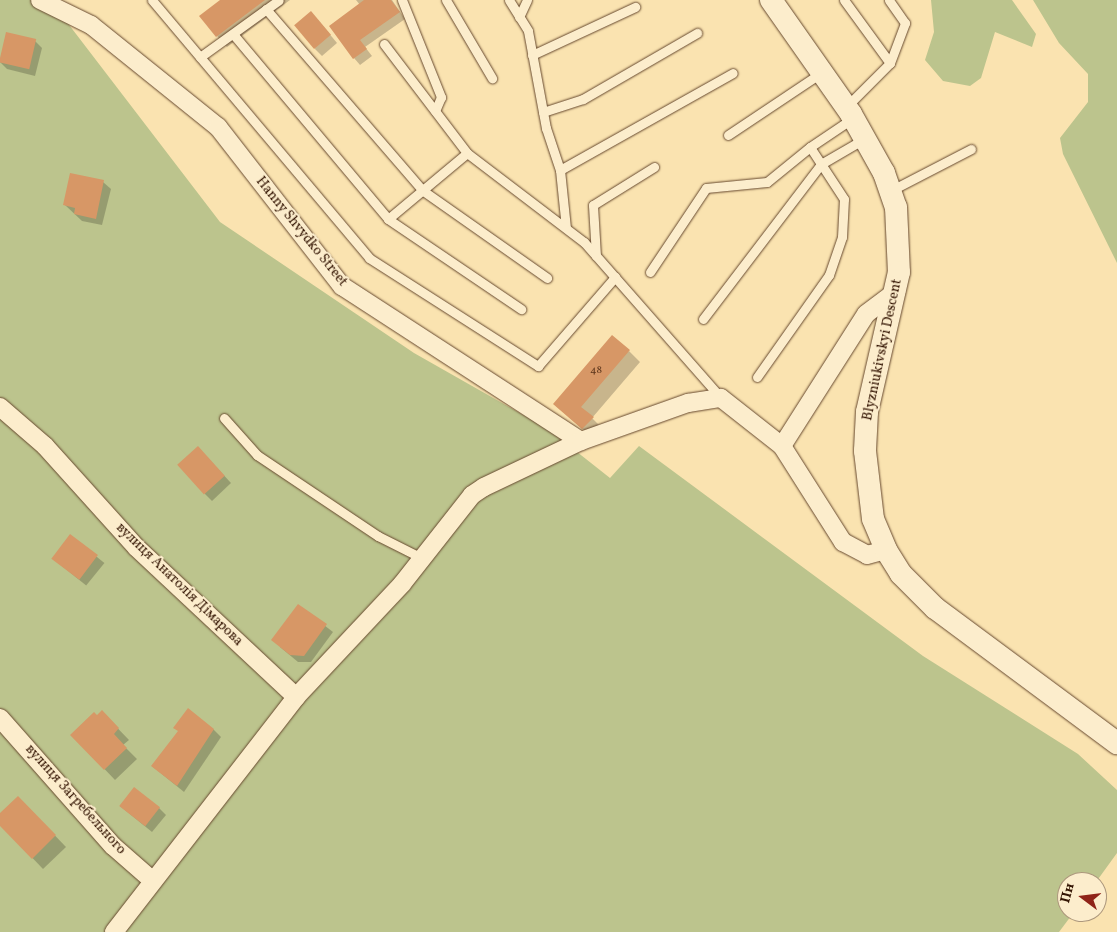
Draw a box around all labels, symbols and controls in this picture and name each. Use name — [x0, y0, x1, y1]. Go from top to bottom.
street label: Hanny Shvydko Street — [251, 174, 351, 290]
street label: Blyzniukivskyi Descent — [860, 278, 906, 422]
house number: 48 — [590, 364, 602, 378]
street label: вулиця Анатолія Дімарова — [112, 520, 246, 650]
street label: вулиця Загребельного — [21, 742, 129, 858]
north arrow — [1057, 872, 1107, 922]
text: Пн — [1056, 881, 1080, 905]

